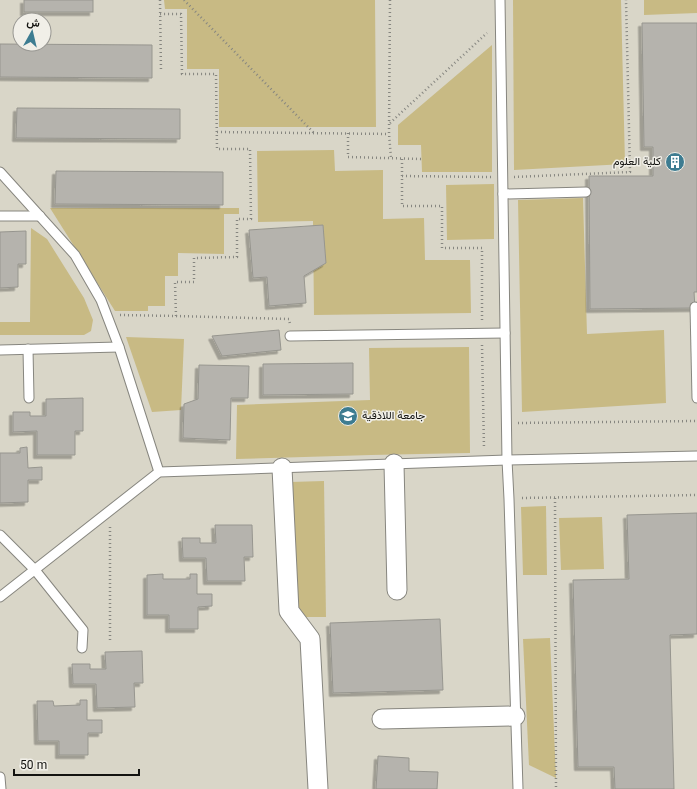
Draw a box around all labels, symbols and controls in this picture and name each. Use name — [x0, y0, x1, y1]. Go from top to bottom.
north arrow — [12, 12, 52, 52]
text: ش — [25, 14, 41, 33]
building icon: كلية العلوم — [664, 151, 686, 173]
place label: كلية العلوم — [613, 154, 661, 171]
school or university icon: جامعة اللاذقية — [337, 405, 359, 427]
place label: جامعة اللاذقية — [362, 408, 425, 425]
scale bar — [14, 751, 139, 777]
text: 50 m — [20, 757, 47, 775]

